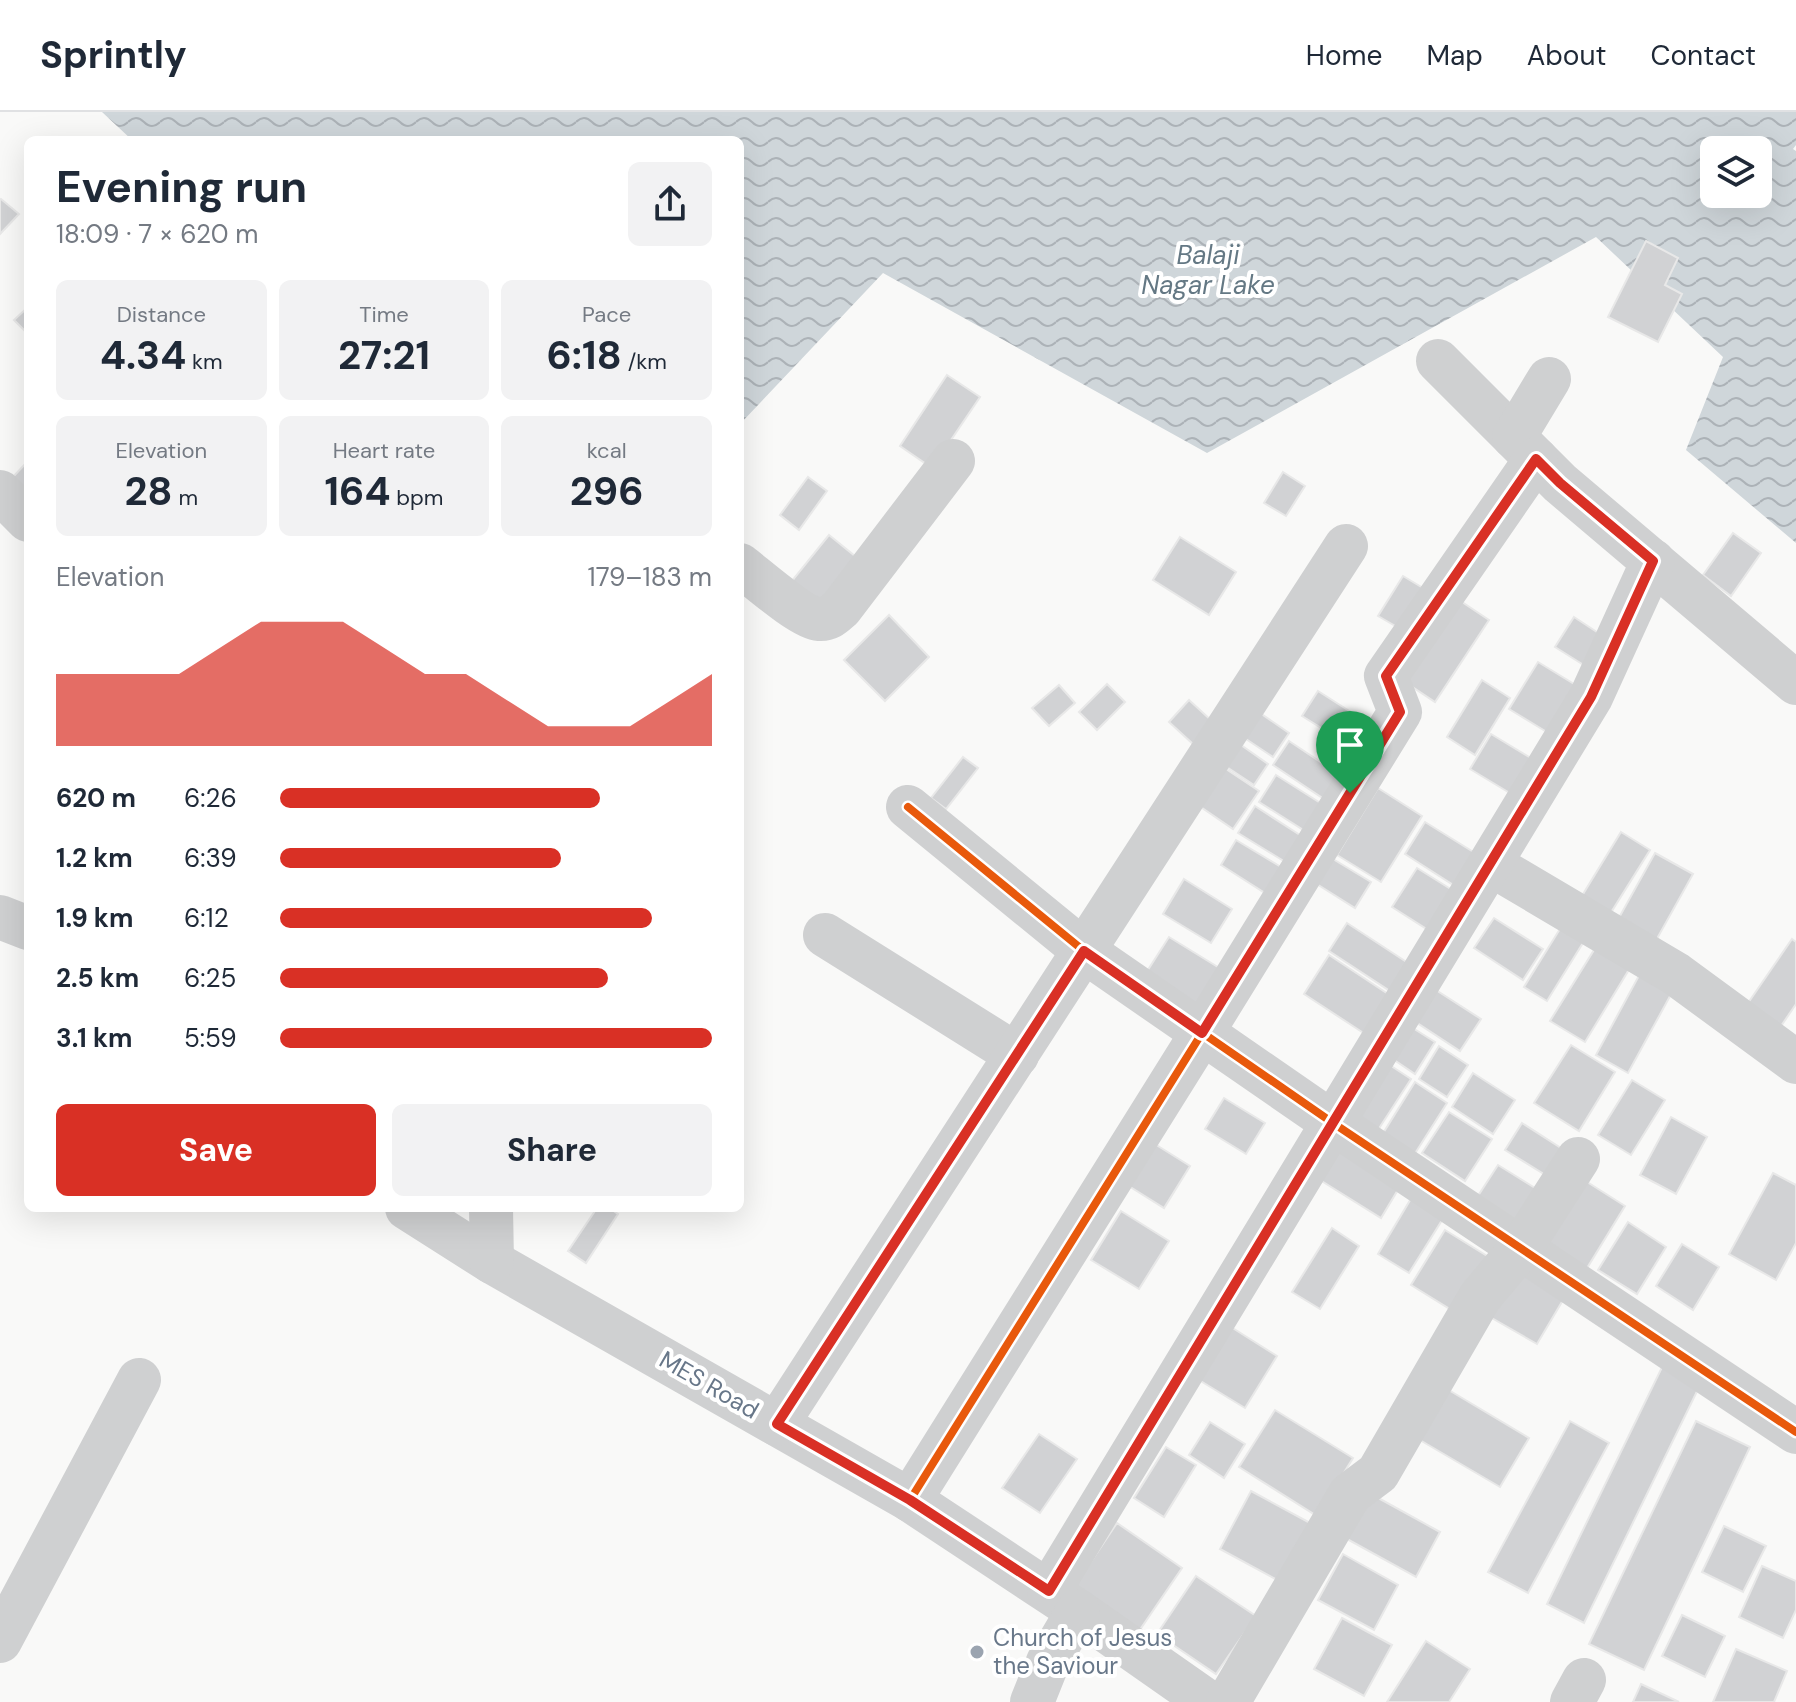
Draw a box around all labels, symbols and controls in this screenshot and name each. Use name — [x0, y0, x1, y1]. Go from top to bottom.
text: Sprintly — [40, 30, 187, 80]
text: Home — [1306, 37, 1382, 74]
text: Map — [1426, 37, 1483, 74]
text: About — [1527, 37, 1606, 74]
text: Contact — [1650, 37, 1756, 74]
map controls — [1700, 136, 1772, 208]
button: layers — [1700, 136, 1772, 208]
text: Evening run — [56, 158, 307, 216]
button: share — [628, 162, 712, 246]
text: 18:09 · 7 × 620 m — [56, 217, 259, 251]
water label: Balaji Nagar Lake — [1141, 238, 1275, 302]
text: Distance — [117, 300, 206, 329]
text: Time — [359, 300, 409, 329]
text: Pace — [582, 300, 631, 329]
text: 4.34 — [100, 329, 186, 381]
text: 27:21 — [338, 329, 430, 381]
text: 6:18 — [546, 329, 622, 381]
text: km — [186, 347, 223, 376]
text: /km — [622, 347, 667, 376]
text: Elevation — [115, 436, 207, 465]
text: Heart rate — [333, 436, 435, 465]
text: kcal — [587, 436, 627, 465]
text: 28 — [125, 465, 173, 517]
text: 164 — [325, 465, 390, 517]
text: 296 — [570, 465, 644, 517]
text: m — [173, 483, 198, 512]
text: bpm — [390, 483, 443, 512]
text: Elevation — [56, 560, 164, 594]
text: 179–183 m — [588, 560, 712, 594]
pin — [1316, 711, 1384, 793]
icon: arrive — [1328, 723, 1372, 767]
text: 620 m — [56, 781, 136, 815]
text: 6:26 — [184, 781, 237, 815]
text: 1.2 km — [56, 841, 133, 875]
text: 6:39 — [184, 841, 237, 875]
text: 1.9 km — [56, 901, 133, 935]
text: 6:12 — [184, 901, 229, 935]
text: 2.5 km — [56, 961, 139, 995]
text: 6:25 — [184, 961, 236, 995]
text: 3.1 km — [56, 1021, 132, 1055]
text: 5:59 — [184, 1021, 237, 1055]
button: Save — [56, 1104, 376, 1196]
button: Share — [392, 1104, 712, 1196]
street label: MES Road — [654, 1344, 765, 1425]
place label: Church of Jesus the Saviour — [993, 1622, 1172, 1681]
marker: Church of Jesus the Saviour — [968, 1643, 986, 1661]

